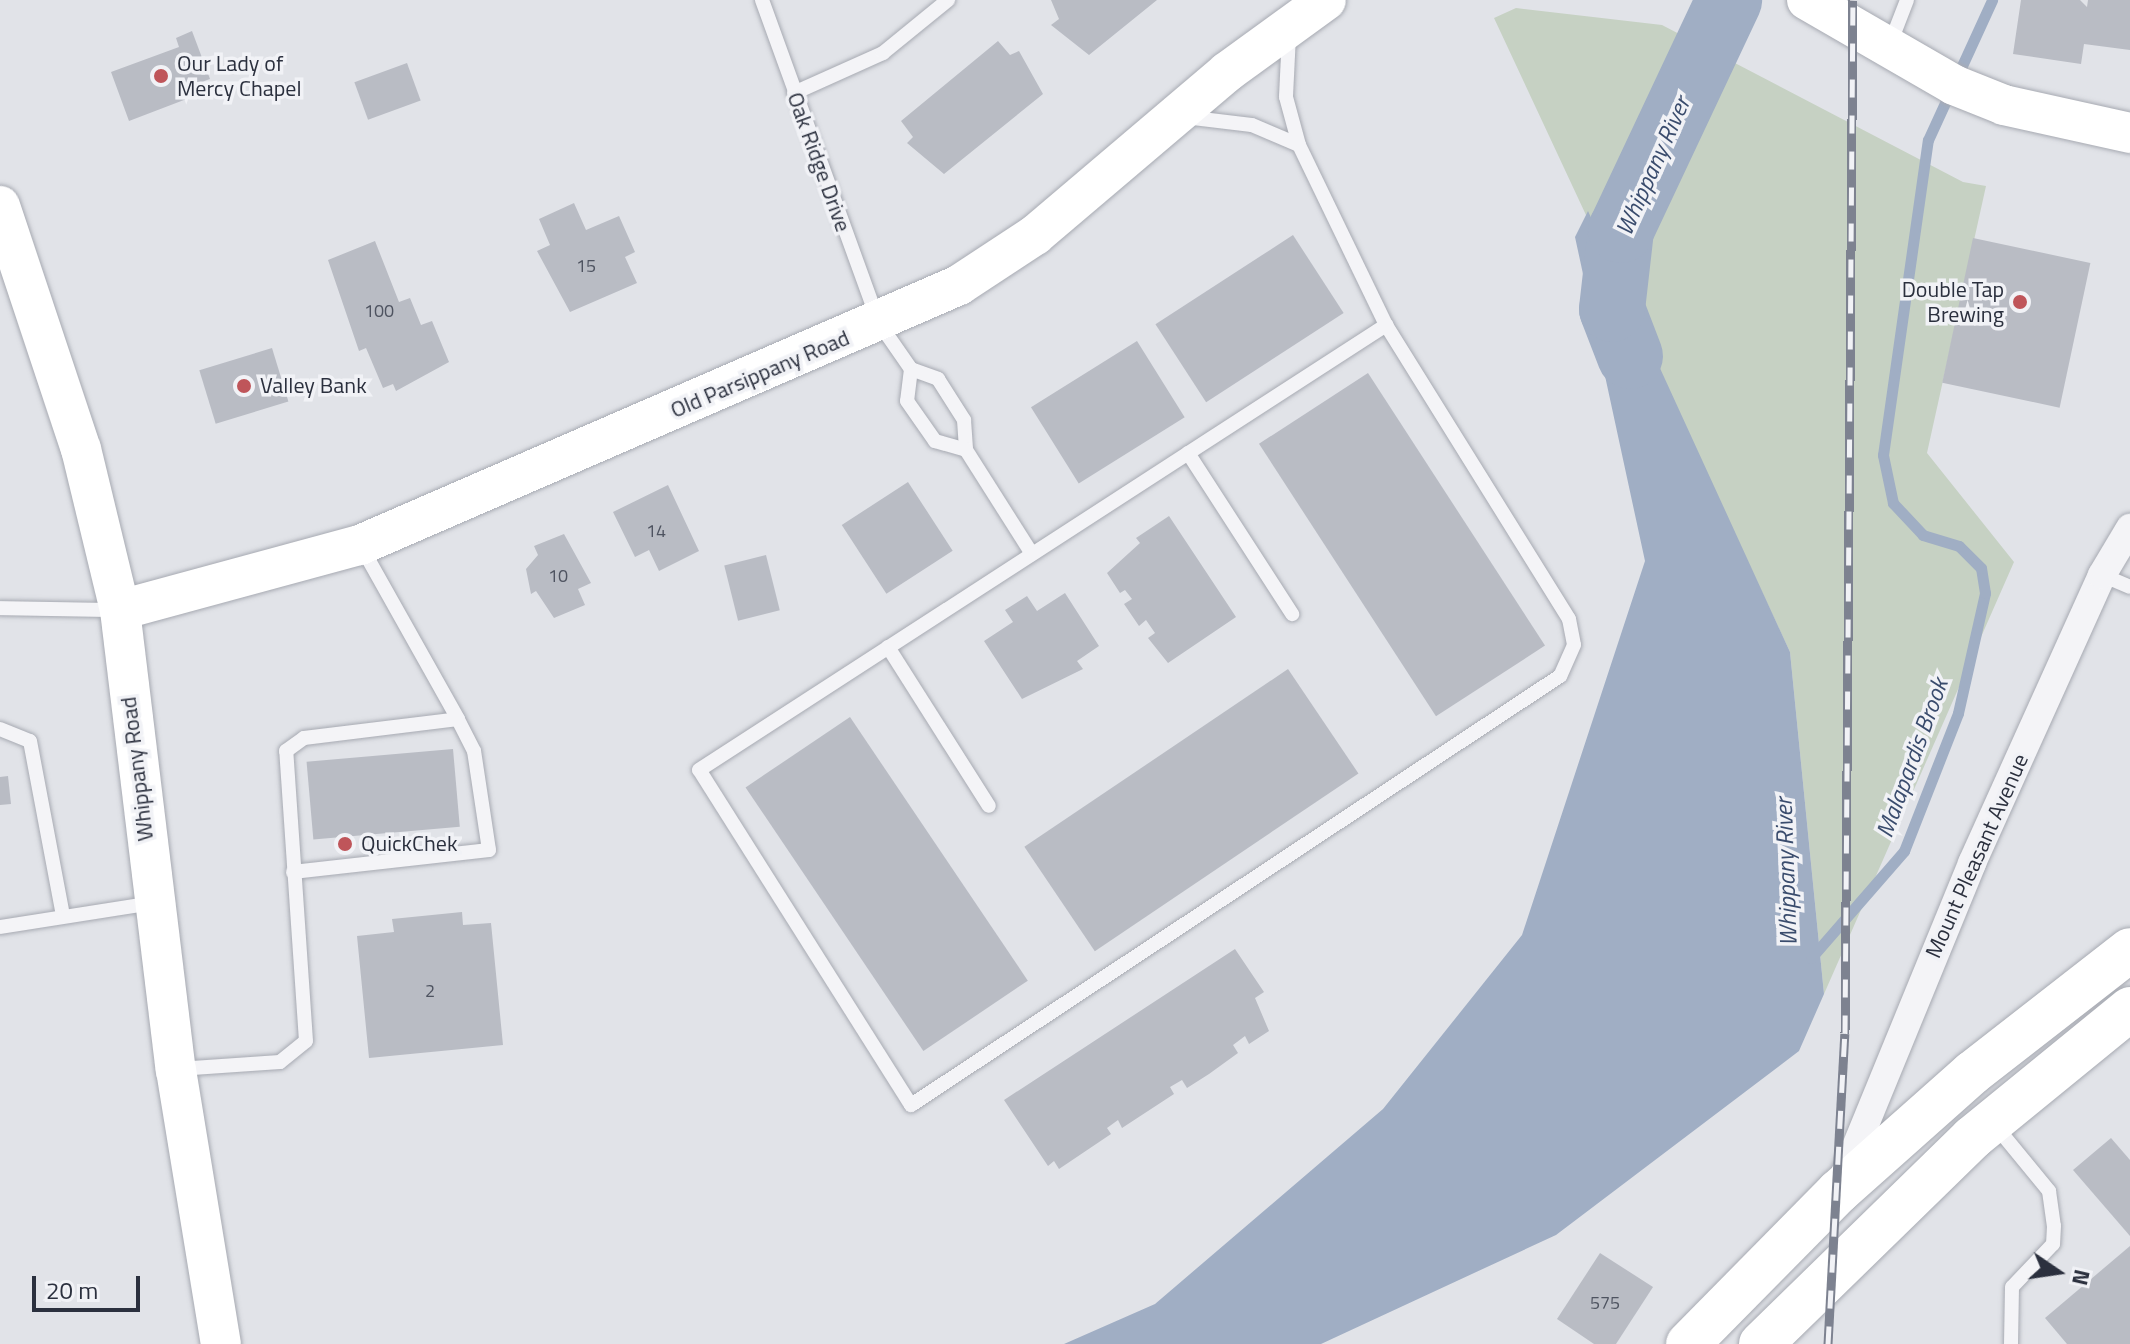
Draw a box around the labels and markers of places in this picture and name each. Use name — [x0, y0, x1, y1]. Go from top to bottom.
place label: Our Lady of Mercy Chapel — [177, 50, 302, 102]
marker: Our Lady of Mercy Chapel — [152, 67, 170, 85]
place label: Double Tap Brewing — [1902, 276, 2004, 328]
marker: Double Tap Brewing — [2011, 293, 2029, 311]
place label: Valley Bank — [260, 373, 367, 399]
marker: Valley Bank — [235, 377, 253, 395]
place label: QuickChek — [361, 831, 458, 857]
marker: QuickChek — [336, 835, 354, 853]

